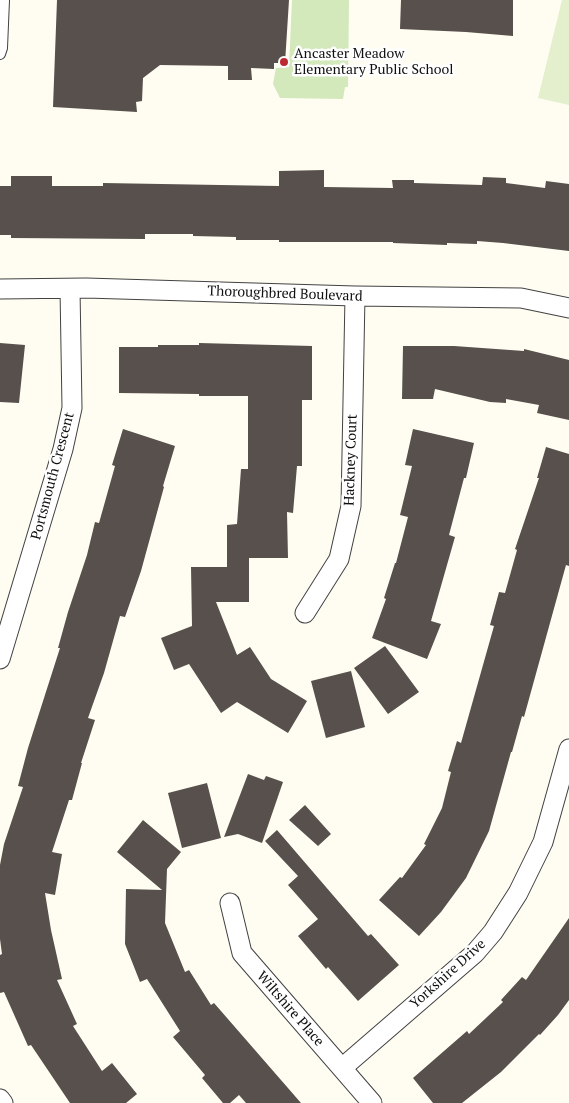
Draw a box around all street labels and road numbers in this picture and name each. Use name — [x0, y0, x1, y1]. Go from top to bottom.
street label: Thoroughbred Boulevard — [207, 283, 363, 305]
street label: Portsmouth Crescent — [28, 410, 78, 542]
street label: Hackney Court — [341, 414, 361, 506]
street label: Yorkshire Drive — [407, 936, 489, 1012]
street label: Wiltshire Place — [253, 968, 327, 1050]

